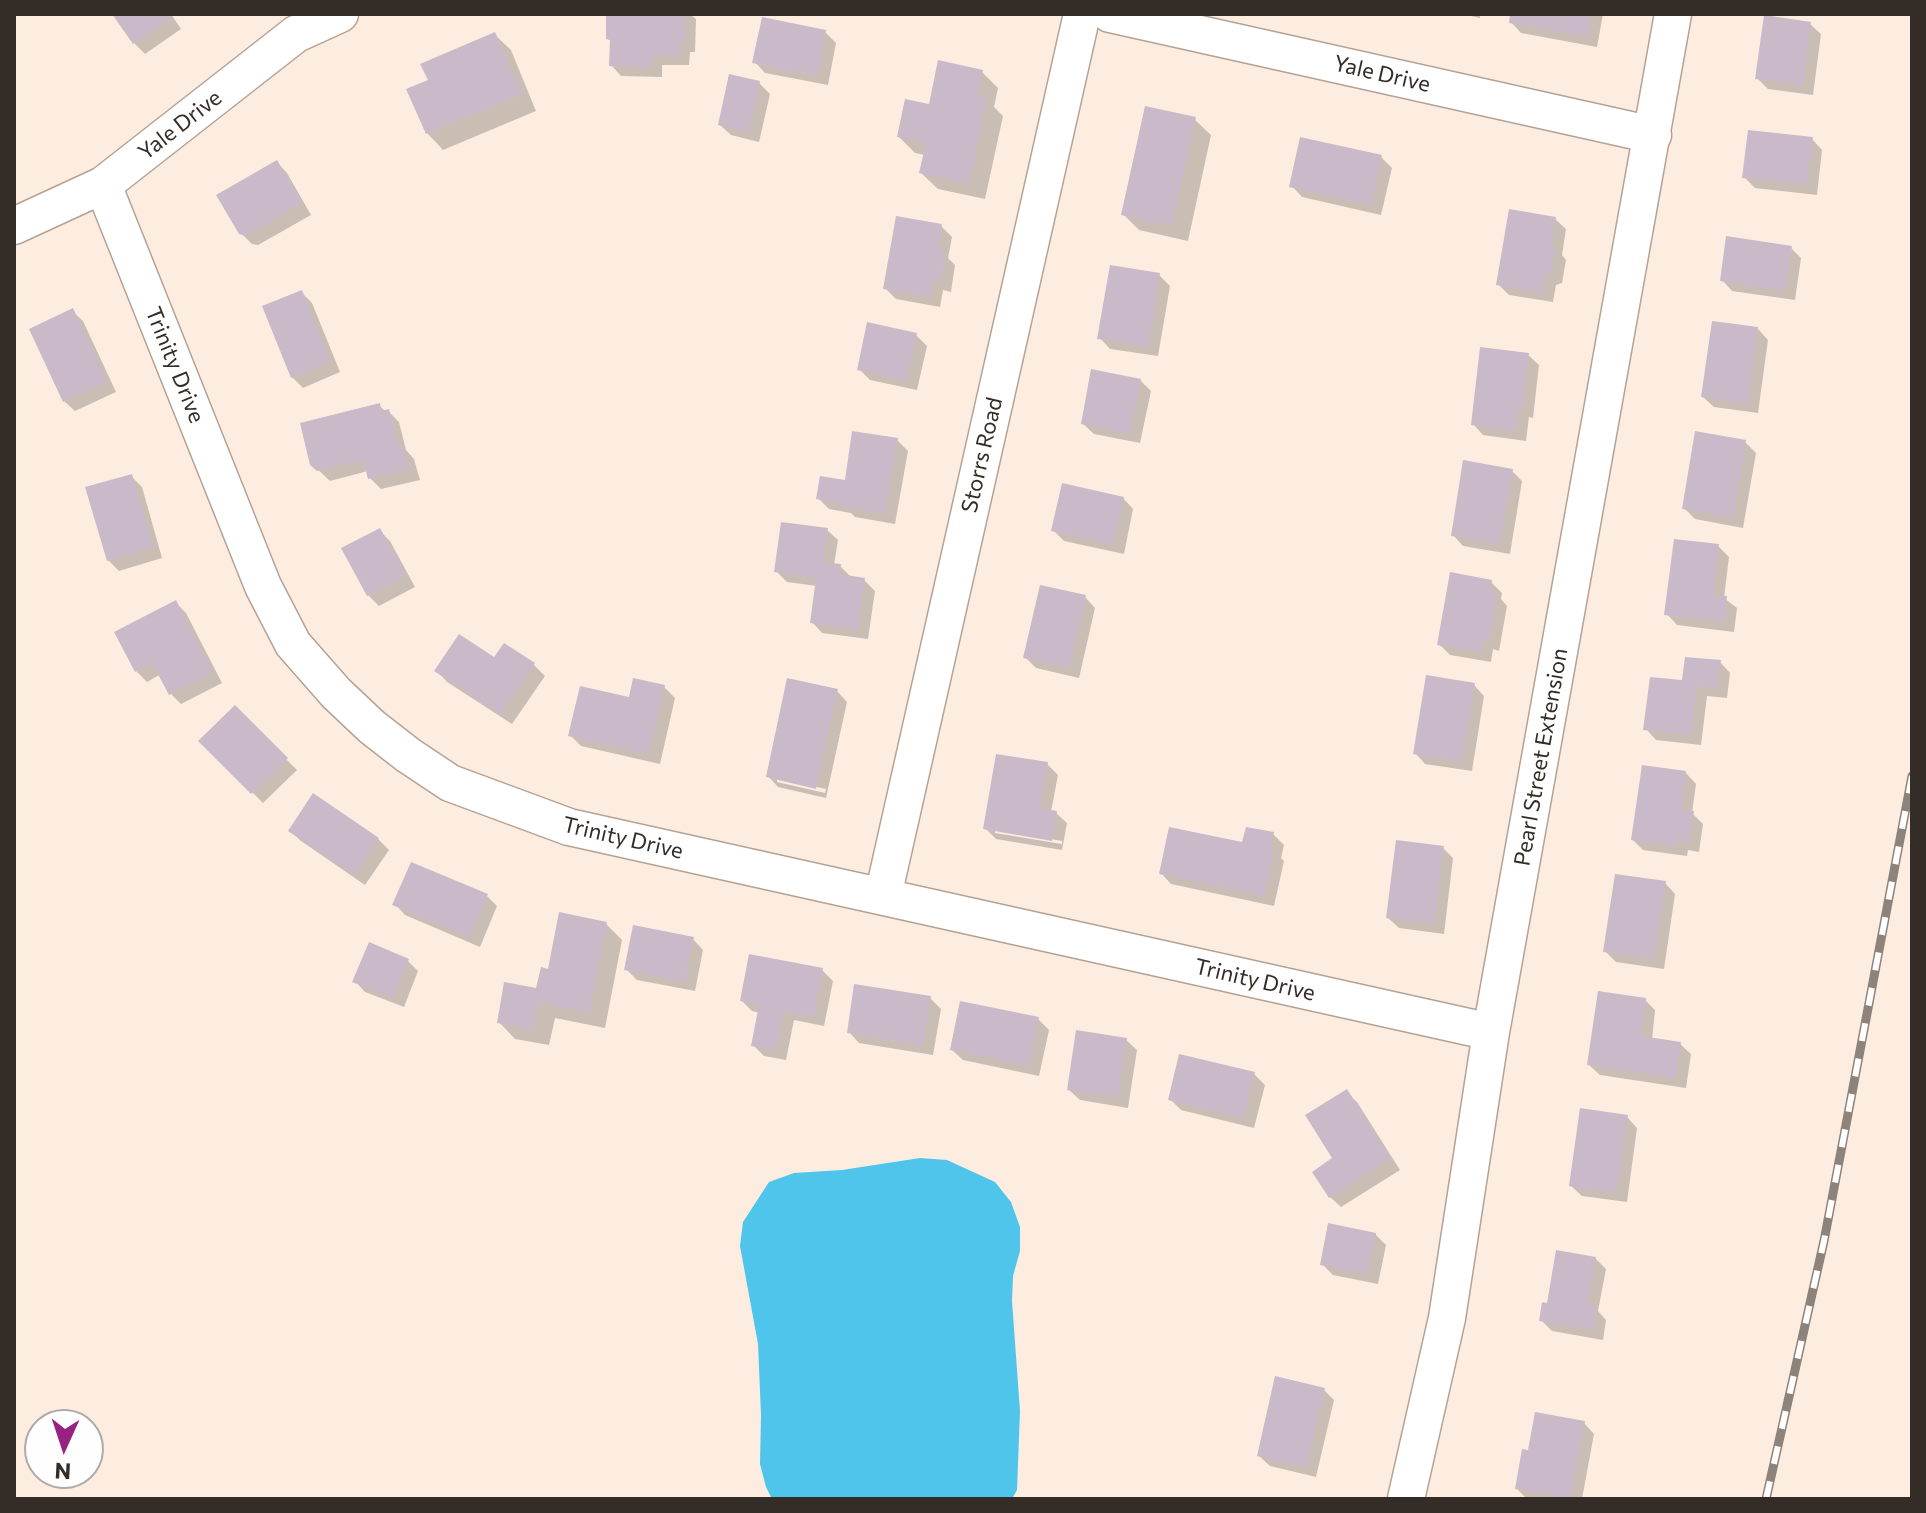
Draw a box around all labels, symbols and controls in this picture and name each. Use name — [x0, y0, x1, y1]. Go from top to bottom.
street label: Yale Drive — [1331, 50, 1433, 98]
street label: Yale Drive — [133, 84, 227, 166]
street label: Trinity Drive — [140, 303, 210, 427]
street label: Storrs Road — [956, 395, 1008, 515]
street label: Pearl Street Extension — [1509, 646, 1573, 868]
street label: Trinity Drive — [560, 811, 686, 865]
street label: Trinity Drive — [1192, 953, 1318, 1007]
north arrow — [24, 1409, 104, 1489]
text: N — [54, 1458, 72, 1485]

